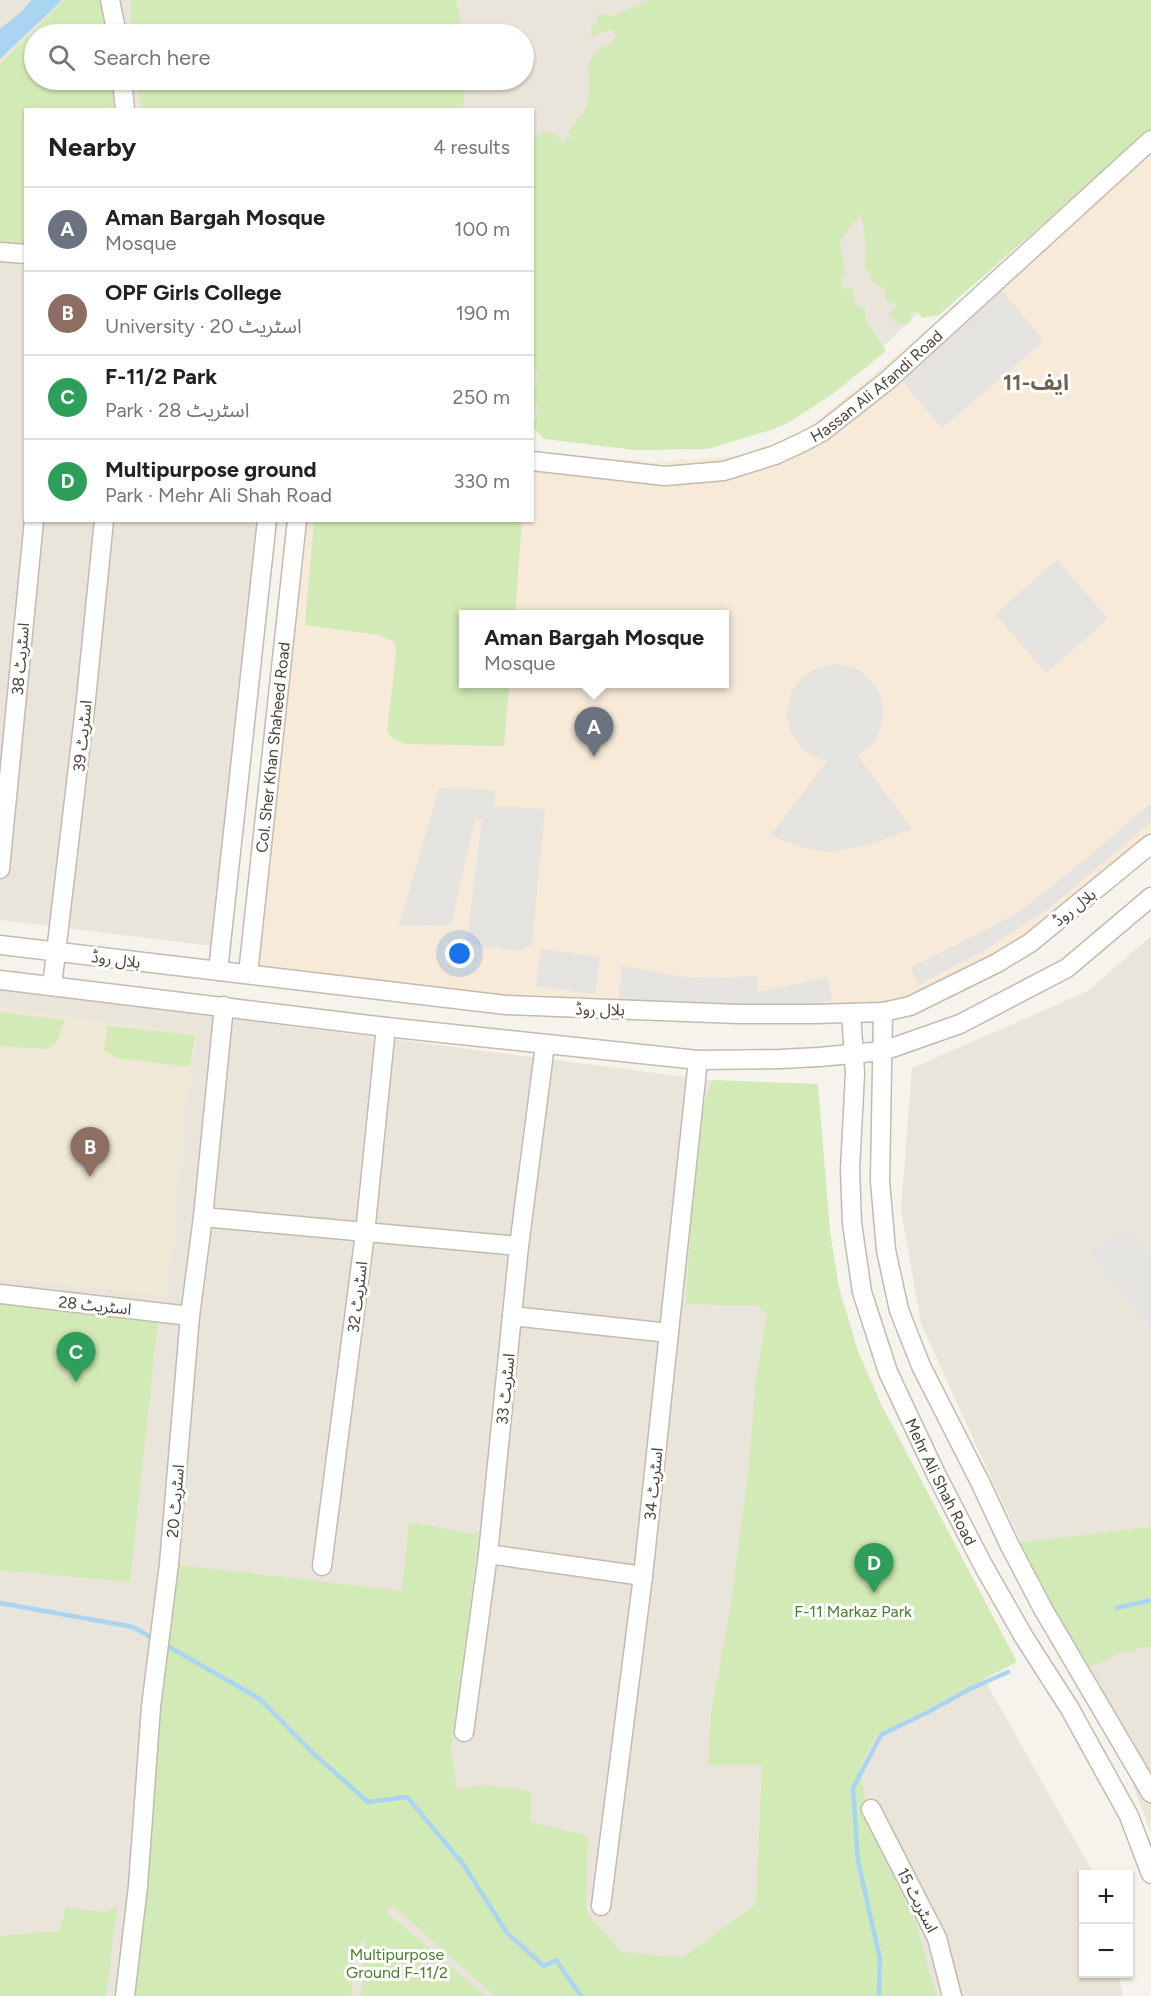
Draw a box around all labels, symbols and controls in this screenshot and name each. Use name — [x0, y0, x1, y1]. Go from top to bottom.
search box — [24, 24, 534, 90]
icon: search — [45, 41, 78, 74]
text: Search here — [93, 44, 211, 71]
text: Nearby — [48, 131, 136, 163]
text: 4 results — [433, 135, 510, 159]
text: Aman Bargah Mosque — [105, 204, 325, 231]
text: A — [60, 217, 75, 241]
text: 100 m — [454, 217, 510, 241]
text: Mosque — [105, 231, 176, 255]
text: OPF Girls College — [105, 279, 282, 306]
text: B — [61, 301, 74, 325]
text: 190 m — [456, 301, 510, 325]
text: University · اسٹریٹ 20 — [105, 314, 302, 338]
street label: Hassan Ali Afandi Road — [807, 326, 947, 446]
text: F-11/2 Park — [105, 363, 217, 390]
district label: ایف-11 — [1003, 369, 1069, 396]
text: C — [60, 385, 75, 409]
text: 250 m — [453, 385, 510, 409]
text: Park · اسٹریٹ 28 — [105, 398, 249, 422]
text: Multipurpose ground — [105, 456, 317, 483]
text: D — [61, 469, 75, 493]
text: 330 m — [453, 469, 510, 493]
text: Park · Mehr Ali Shah Road — [105, 483, 332, 507]
popup — [459, 610, 729, 688]
street label: اسٹریٹ 38 — [8, 622, 33, 696]
text: Aman Bargah Mosque — [484, 624, 704, 651]
street label: Col. Sher Khan Shaheed Road — [252, 641, 294, 854]
text: Mosque — [484, 651, 555, 675]
street label: اسٹریٹ 39 — [69, 699, 96, 773]
pin: A — [574, 708, 614, 757]
street label: ہلال روڈ — [1049, 885, 1100, 931]
your location — [445, 939, 474, 968]
street label: ہلال روڈ — [90, 947, 142, 973]
street label: ہلال روڈ — [575, 1000, 625, 1020]
pin: B — [70, 1128, 110, 1177]
street label: اسٹریٹ 32 — [344, 1260, 371, 1334]
street label: اسٹریٹ 28 — [58, 1292, 132, 1319]
pin: C — [56, 1332, 96, 1382]
street label: اسٹریٹ 33 — [492, 1352, 519, 1426]
street label: Mehr Ali Shah Road — [901, 1415, 980, 1549]
street label: اسٹریٹ 34 — [640, 1447, 667, 1521]
street label: اسٹریٹ 20 — [163, 1464, 188, 1539]
pin: D — [854, 1544, 894, 1593]
park label: F-11 Markaz Park — [794, 1602, 912, 1621]
street label: اسٹریٹ 15 — [893, 1865, 942, 1936]
map controls — [1079, 1870, 1133, 1978]
button: + — [1079, 1870, 1133, 1924]
button: − — [1079, 1924, 1133, 1978]
park label: Multipurpose Ground F-11/2 — [346, 1945, 448, 1982]

